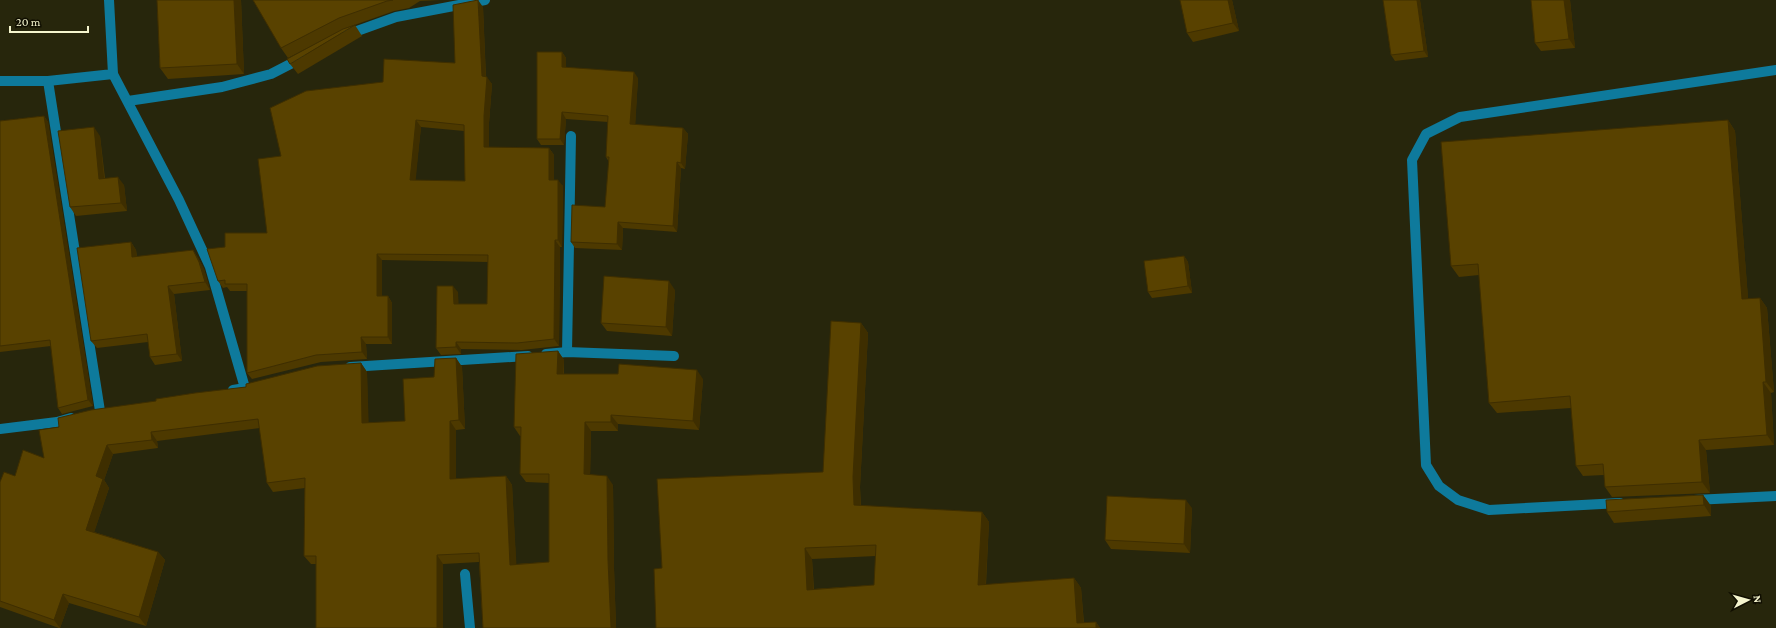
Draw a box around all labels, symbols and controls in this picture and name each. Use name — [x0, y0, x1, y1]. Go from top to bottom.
scale bar — [10, 8, 88, 34]
text: 20 m — [16, 15, 41, 29]
north arrow — [1728, 580, 1768, 620]
text: N — [1752, 595, 1764, 604]

